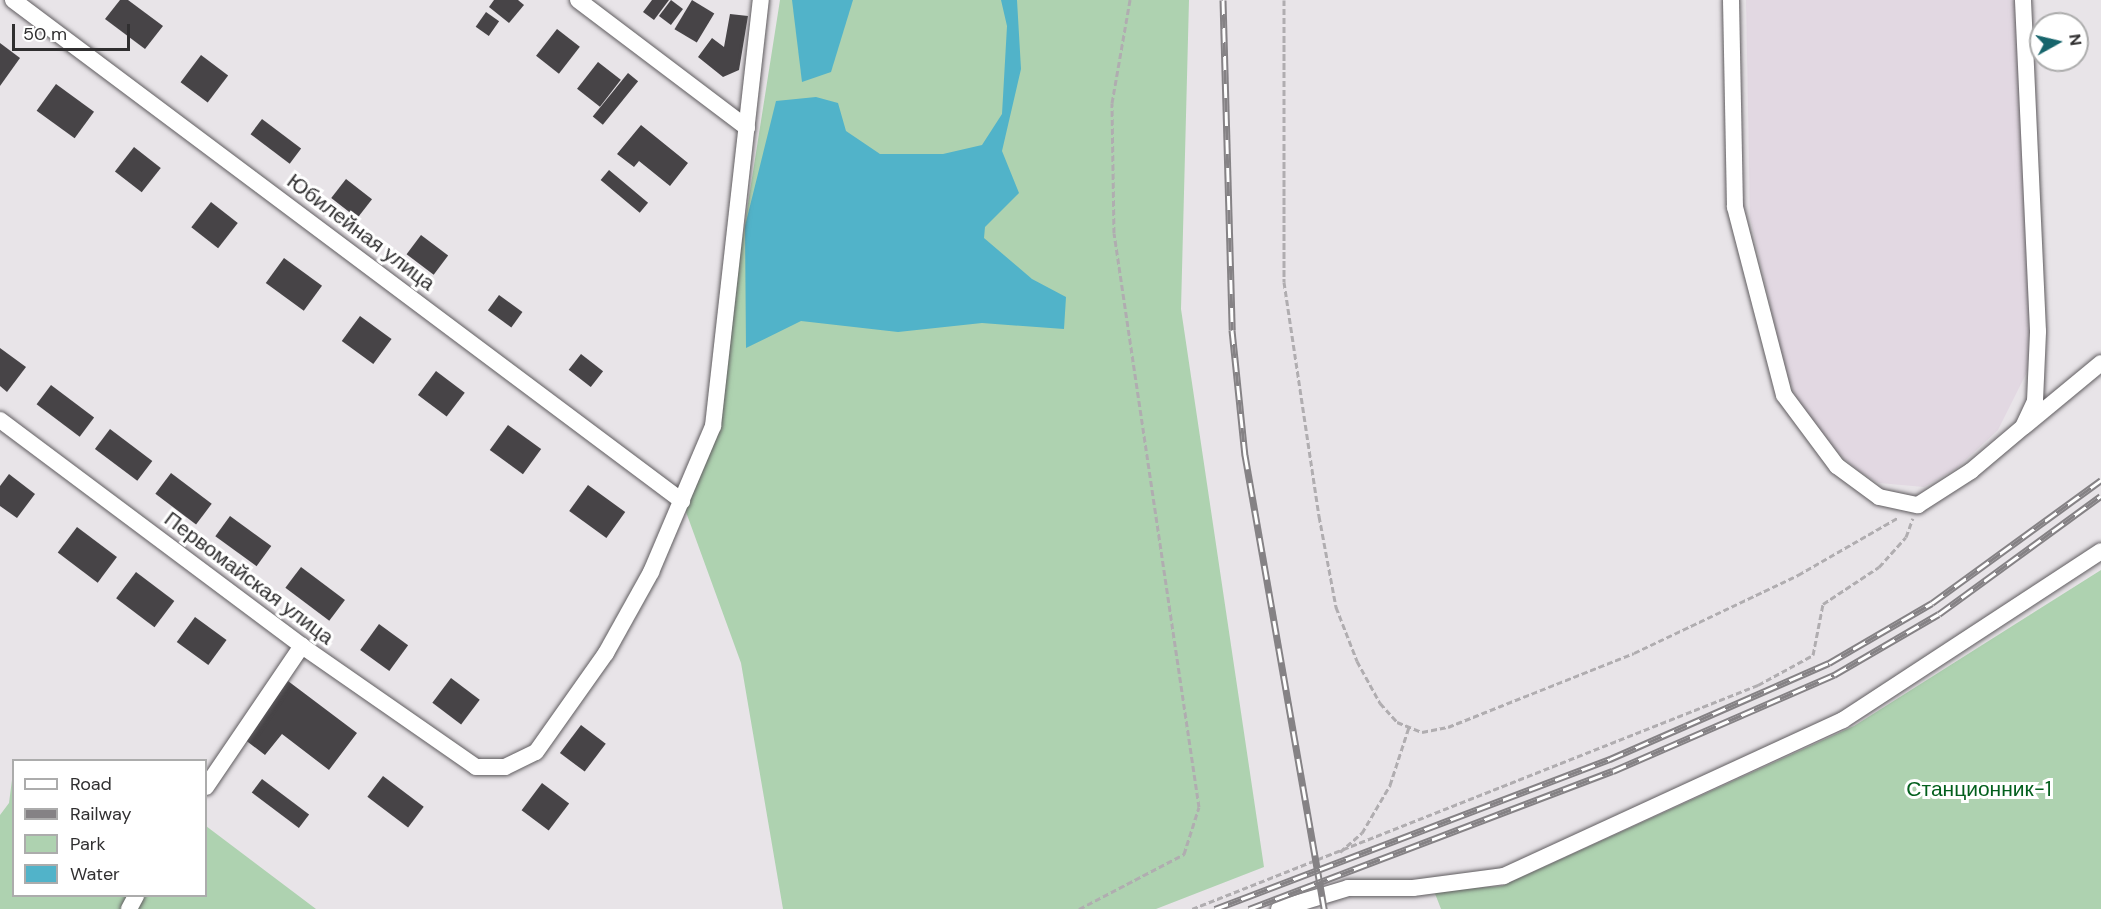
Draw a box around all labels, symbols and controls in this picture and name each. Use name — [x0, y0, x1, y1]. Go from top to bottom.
scale bar — [15, 12, 134, 50]
north arrow — [2029, 12, 2089, 72]
text: 50 m — [23, 22, 67, 46]
text: N — [2064, 32, 2087, 47]
street label: Юбилейная улица — [282, 168, 440, 296]
street label: Первомайская улица — [159, 506, 339, 650]
legend — [12, 759, 207, 897]
text: Road — [70, 772, 112, 796]
park label: Станционник-1 — [1906, 776, 2052, 802]
text: Railway — [70, 802, 132, 826]
text: Park — [70, 832, 106, 856]
text: Water — [70, 862, 120, 886]

